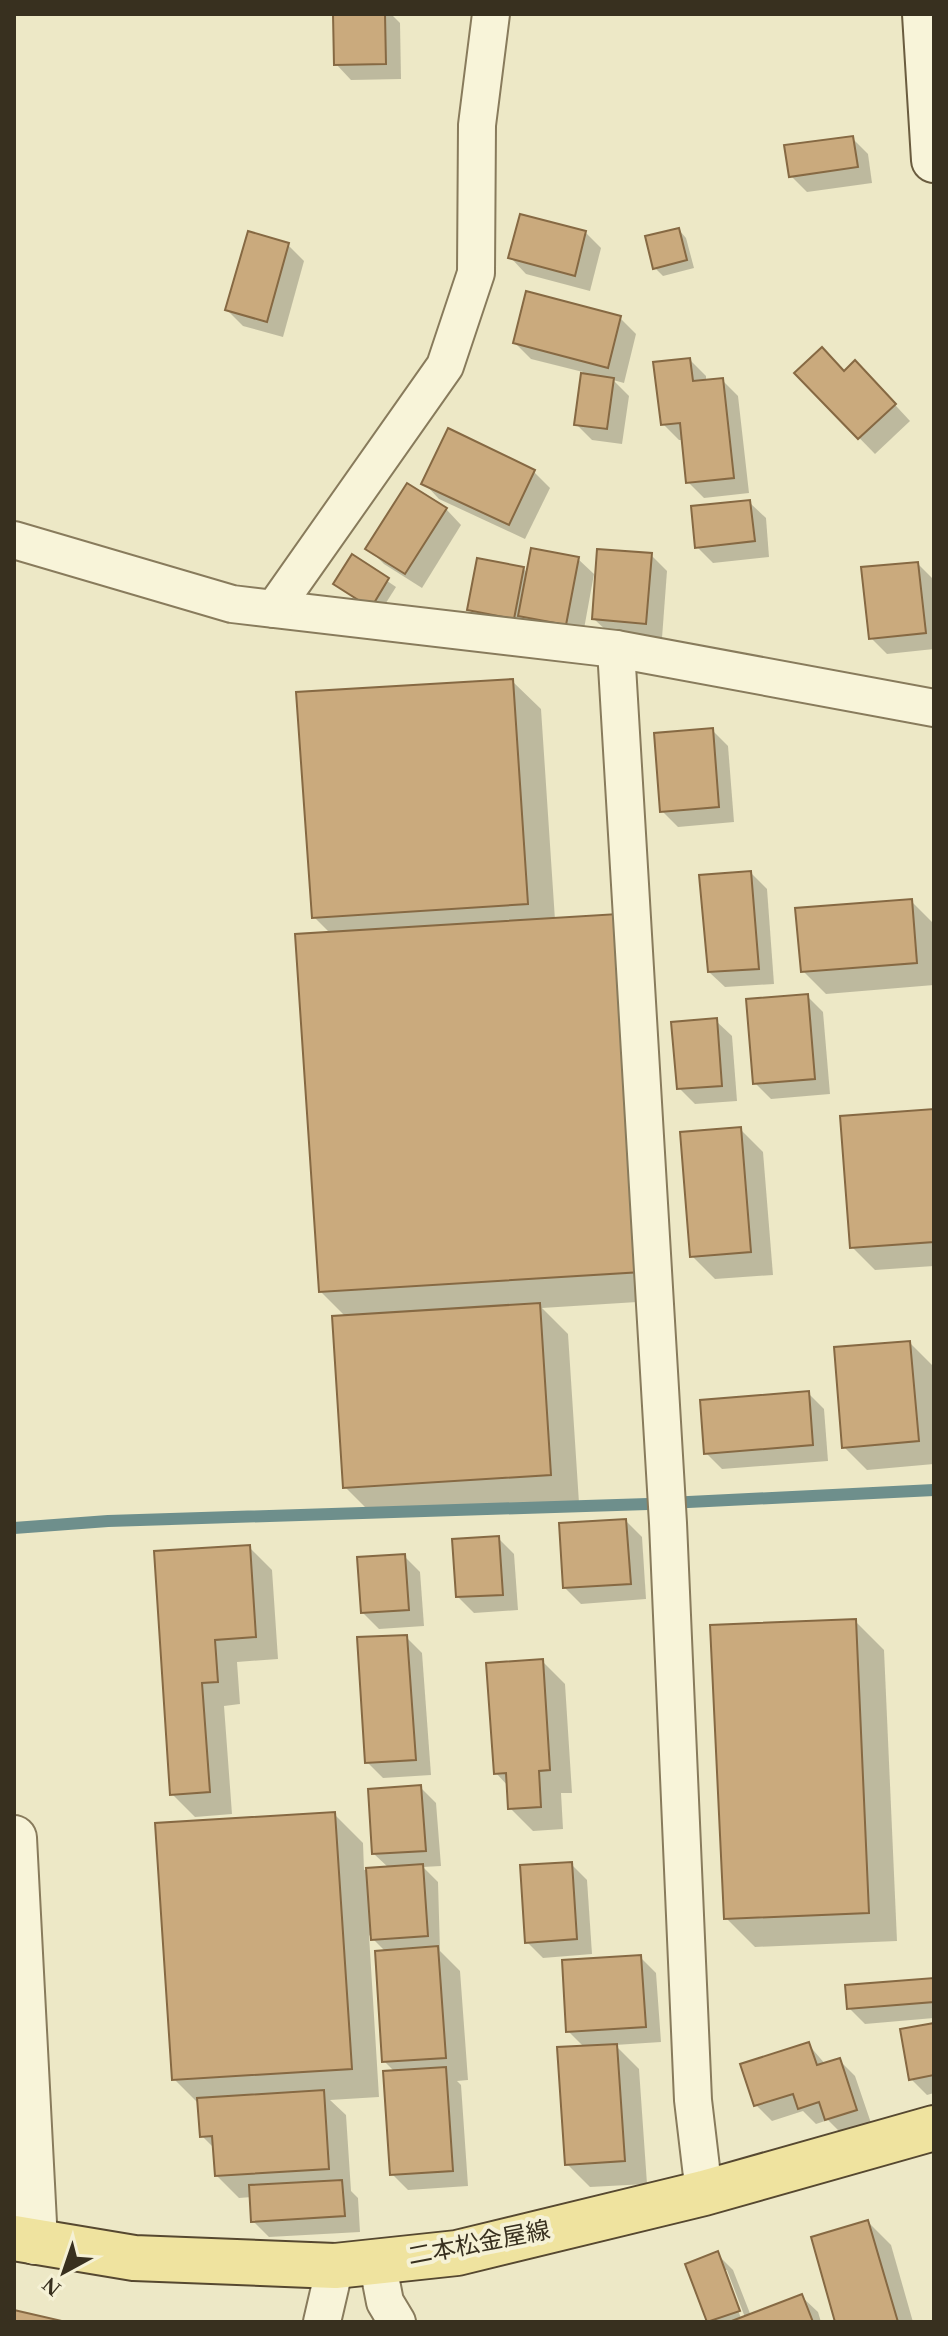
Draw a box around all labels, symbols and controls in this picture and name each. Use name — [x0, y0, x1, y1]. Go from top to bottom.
street label: 二本松金屋線 — [406, 2217, 552, 2269]
north arrow — [24, 2232, 104, 2312]
text: N — [37, 2272, 66, 2302]

